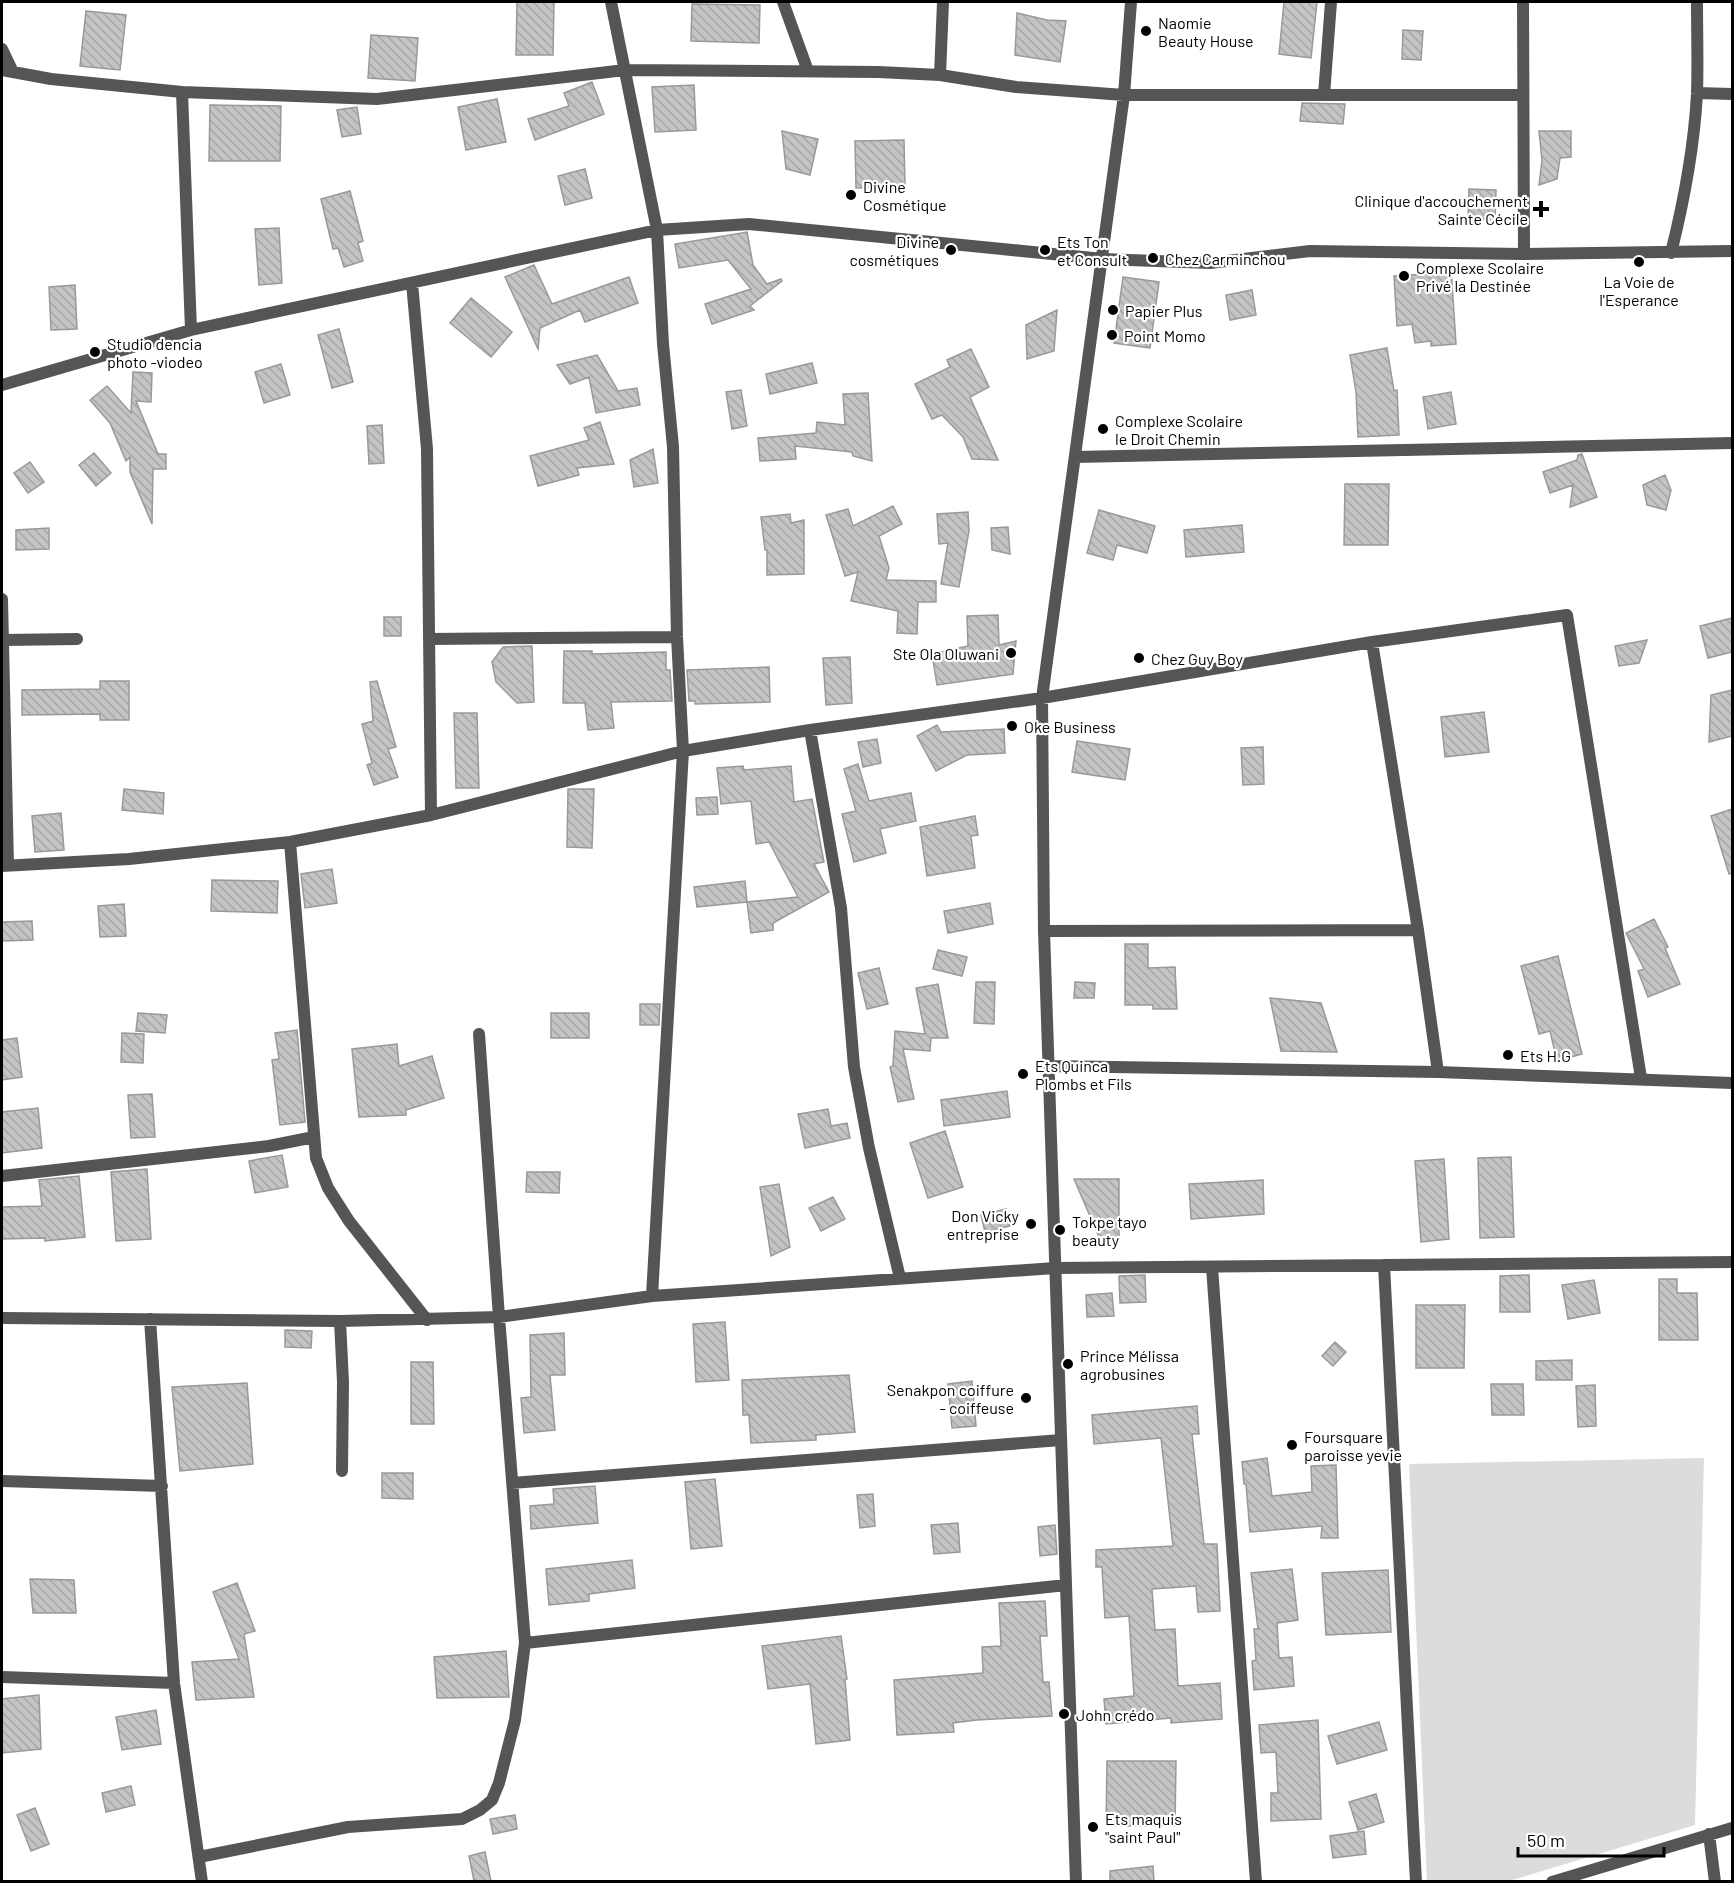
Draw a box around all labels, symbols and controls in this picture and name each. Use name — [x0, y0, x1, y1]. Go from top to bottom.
place label: Naomie Beauty House — [1158, 13, 1254, 50]
marker: Naomie Beauty House — [1139, 24, 1153, 38]
place label: Divine Cosmétique — [863, 177, 947, 214]
marker: Divine Cosmétique — [844, 188, 858, 202]
place label: Clinique d'accouchement Sainte Cécile — [1354, 191, 1528, 228]
marker: Clinique d'accouchement Sainte Cécile — [1532, 200, 1550, 218]
place label: Divine cosmétiques — [849, 232, 939, 269]
place label: Ets Ton et Consult — [1057, 232, 1127, 269]
marker: Divine cosmétiques — [944, 243, 958, 257]
marker: Ets Ton et Consult — [1038, 243, 1052, 257]
place label: Chez Carminchou — [1165, 249, 1286, 268]
marker: Chez Carminchou — [1146, 251, 1160, 265]
marker: La Voie de l'Esperance — [1632, 255, 1646, 269]
place label: Complexe Scolaire Privé la Destinée — [1416, 258, 1544, 295]
marker: Complexe Scolaire Privé la Destinée — [1397, 269, 1411, 283]
place label: La Voie de l'Esperance — [1599, 272, 1679, 309]
place label: Papier Plus — [1125, 301, 1203, 320]
marker: Papier Plus — [1106, 303, 1120, 317]
place label: Point Momo — [1124, 326, 1206, 345]
marker: Point Momo — [1105, 328, 1119, 342]
place label: Studio dencia photo -viodeo — [107, 334, 203, 371]
marker: Studio dencia photo -viodeo — [88, 345, 102, 359]
place label: Complexe Scolaire le Droit Chemin — [1115, 411, 1243, 448]
marker: Complexe Scolaire le Droit Chemin — [1096, 422, 1110, 436]
place label: Ste Ola Oluwani — [893, 644, 999, 663]
marker: Ste Ola Oluwani — [1004, 646, 1018, 660]
place label: Chez Guy Boy — [1151, 649, 1243, 668]
marker: Chez Guy Boy — [1132, 651, 1146, 665]
place label: Oke Business — [1024, 717, 1116, 736]
marker: Oke Business — [1005, 719, 1019, 733]
place label: Ets H.G — [1520, 1046, 1571, 1065]
marker: Ets H.G — [1501, 1048, 1515, 1062]
place label: Ets Quinca Plombs et Fils — [1035, 1056, 1132, 1093]
marker: Ets Quinca Plombs et Fils — [1016, 1067, 1030, 1081]
place label: Don Vicky entreprise — [947, 1206, 1020, 1243]
place label: Tokpe tayo beauty — [1072, 1212, 1147, 1249]
marker: Don Vicky entreprise — [1024, 1217, 1038, 1231]
marker: Tokpe tayo beauty — [1053, 1223, 1067, 1237]
place label: Prince Mélissa agrobusines — [1080, 1346, 1179, 1383]
marker: Prince Mélissa agrobusines — [1061, 1357, 1075, 1371]
place label: Senakpon coiffure - coiffeuse — [887, 1380, 1014, 1417]
marker: Senakpon coiffure - coiffeuse — [1019, 1391, 1033, 1405]
place label: Foursquare paroisse yevie — [1304, 1427, 1402, 1464]
marker: Foursquare paroisse yevie — [1285, 1438, 1299, 1452]
place label: John crédo — [1076, 1705, 1154, 1724]
marker: John crédo — [1057, 1707, 1071, 1721]
place label: Ets maquis "saint Paul" — [1105, 1809, 1182, 1846]
marker: Ets maquis "saint Paul" — [1086, 1820, 1100, 1834]
scale bar — [1518, 1820, 1664, 1858]
text: 50 m — [1527, 1829, 1565, 1851]

